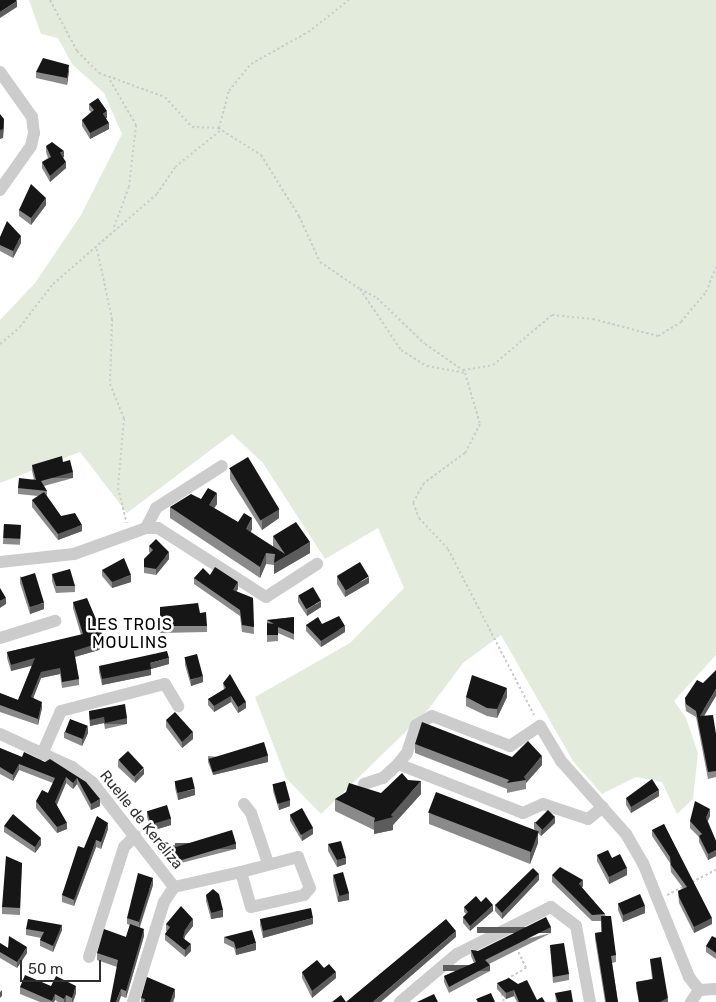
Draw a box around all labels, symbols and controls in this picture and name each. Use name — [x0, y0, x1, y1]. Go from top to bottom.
district label: LES TROIS MOULINS — [86, 615, 174, 653]
street label: Ruelle de Keréliza — [96, 767, 186, 873]
scale bar — [22, 950, 104, 982]
text: 50 m — [28, 960, 63, 978]

